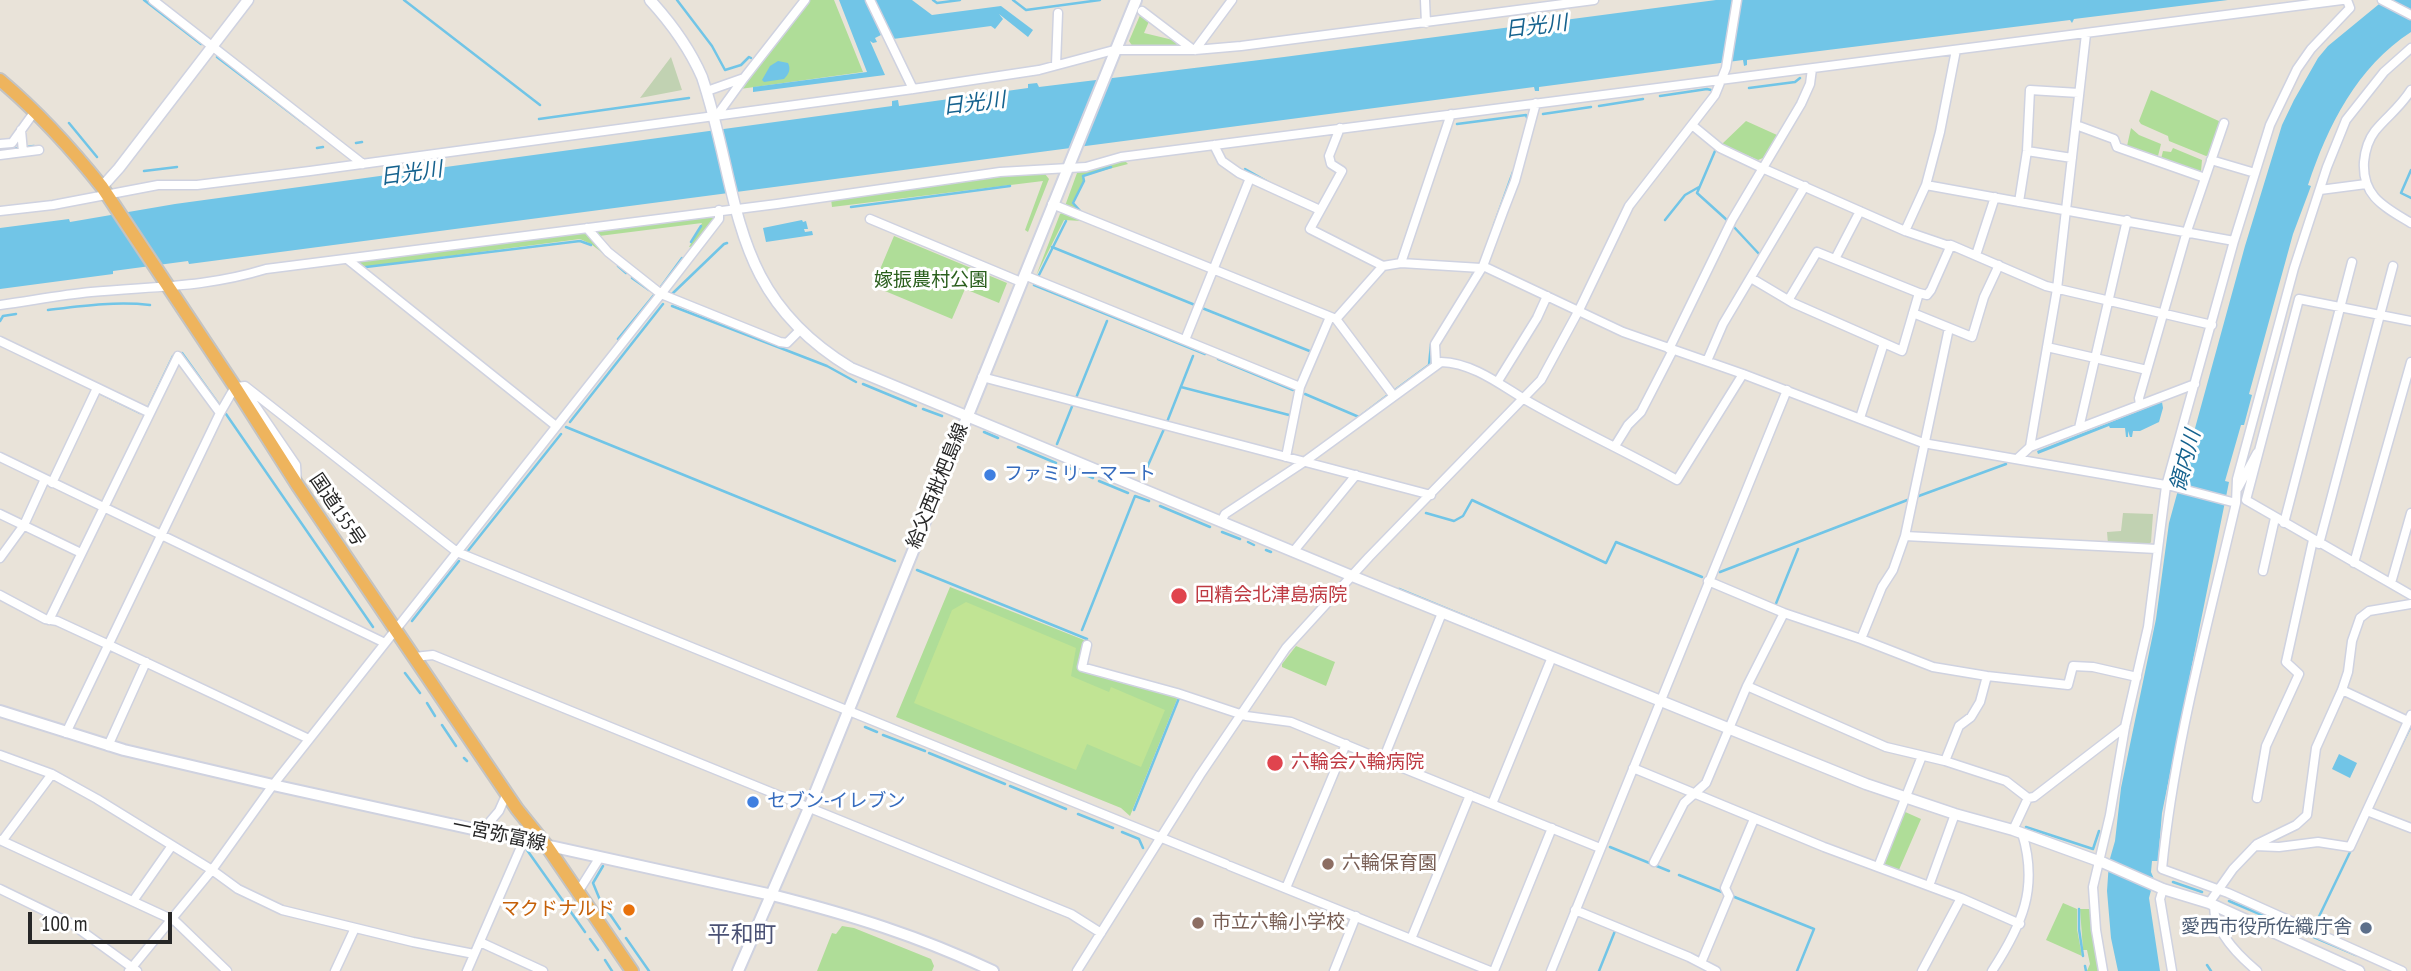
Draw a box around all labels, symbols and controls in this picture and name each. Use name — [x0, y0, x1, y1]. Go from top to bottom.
water label: 日光川 — [1503, 11, 1569, 43]
water label: 日光川 — [941, 88, 1007, 120]
water label: 日光川 — [378, 157, 444, 191]
park label: 嫁振農村公園 — [874, 270, 988, 292]
street label: 給父西枇杷島線 — [903, 420, 973, 552]
water label: 領内川 — [2166, 427, 2206, 495]
place label: ファミリーマート — [1004, 464, 1156, 486]
marker: ファミリーマート — [982, 467, 998, 483]
street label: 国道155号 — [304, 469, 370, 551]
place label: 回精会北津島病院 — [1195, 585, 1347, 607]
marker: 回精会北津島病院 — [1169, 586, 1189, 606]
place label: 六輪会六輪病院 — [1291, 752, 1424, 774]
marker: 六輪会六輪病院 — [1265, 753, 1285, 773]
place label: セブン-イレブン — [767, 791, 906, 813]
marker: セブン-イレブン — [745, 794, 761, 810]
street label: 一宮弥富線 — [450, 814, 548, 856]
place label: 六輪保育園 — [1342, 853, 1437, 875]
marker: 六輪保育園 — [1320, 856, 1336, 872]
scale bar — [32, 898, 175, 942]
place label: マクドナルド — [501, 899, 615, 921]
marker: マクドナルド — [621, 902, 637, 918]
text: 100 m — [41, 910, 87, 937]
place label: 市立六輪小学校 — [1212, 912, 1345, 934]
marker: 市立六輪小学校 — [1190, 915, 1206, 931]
place label: 愛西市役所佐織庁舎 — [2181, 917, 2352, 939]
marker: 愛西市役所佐織庁舎 — [2358, 920, 2374, 936]
district label: 平和町 — [708, 921, 776, 949]

